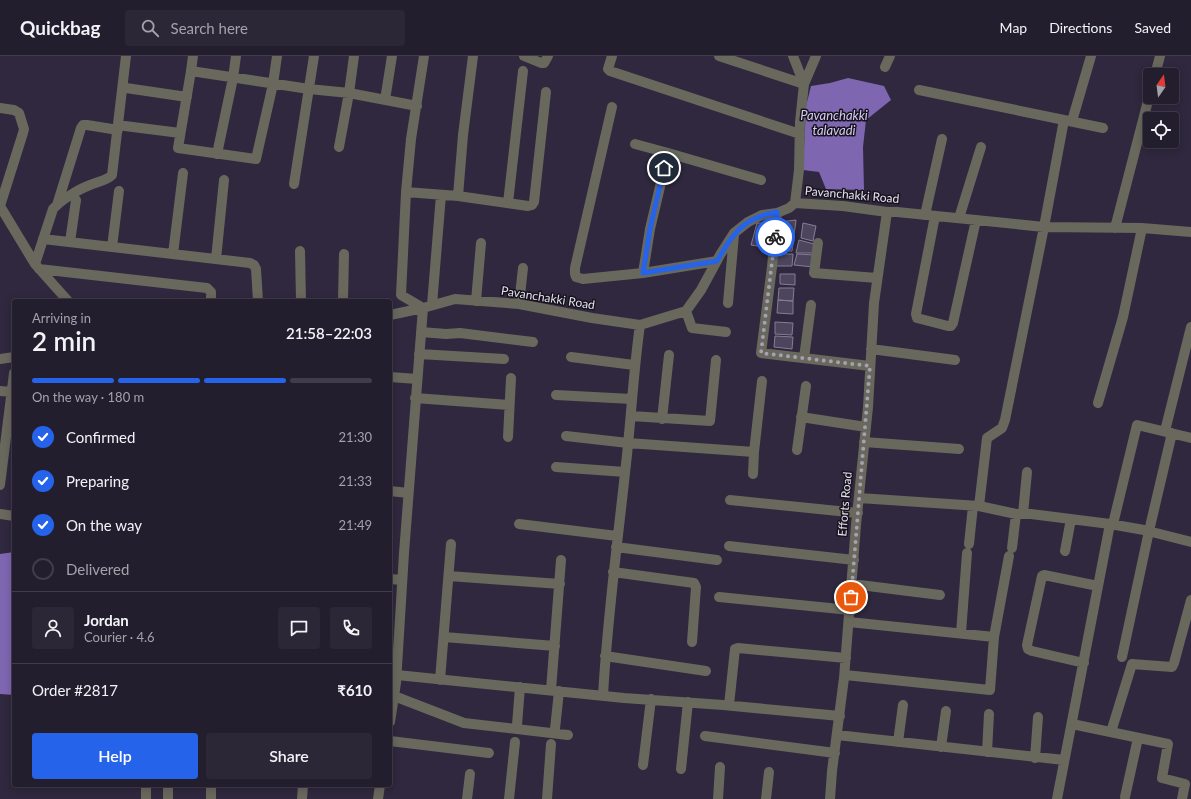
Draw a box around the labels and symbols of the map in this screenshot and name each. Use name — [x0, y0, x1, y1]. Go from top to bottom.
north arrow — [1143, 68, 1179, 104]
water label: Pavanchakki talavadi — [800, 107, 868, 138]
pin — [647, 151, 681, 185]
street label: Pavanchakki Road — [804, 183, 900, 206]
courier — [755, 217, 795, 257]
street label: Pavanchakki Road — [500, 283, 596, 312]
street label: Efforts Road — [834, 471, 855, 537]
pin — [834, 580, 868, 614]

